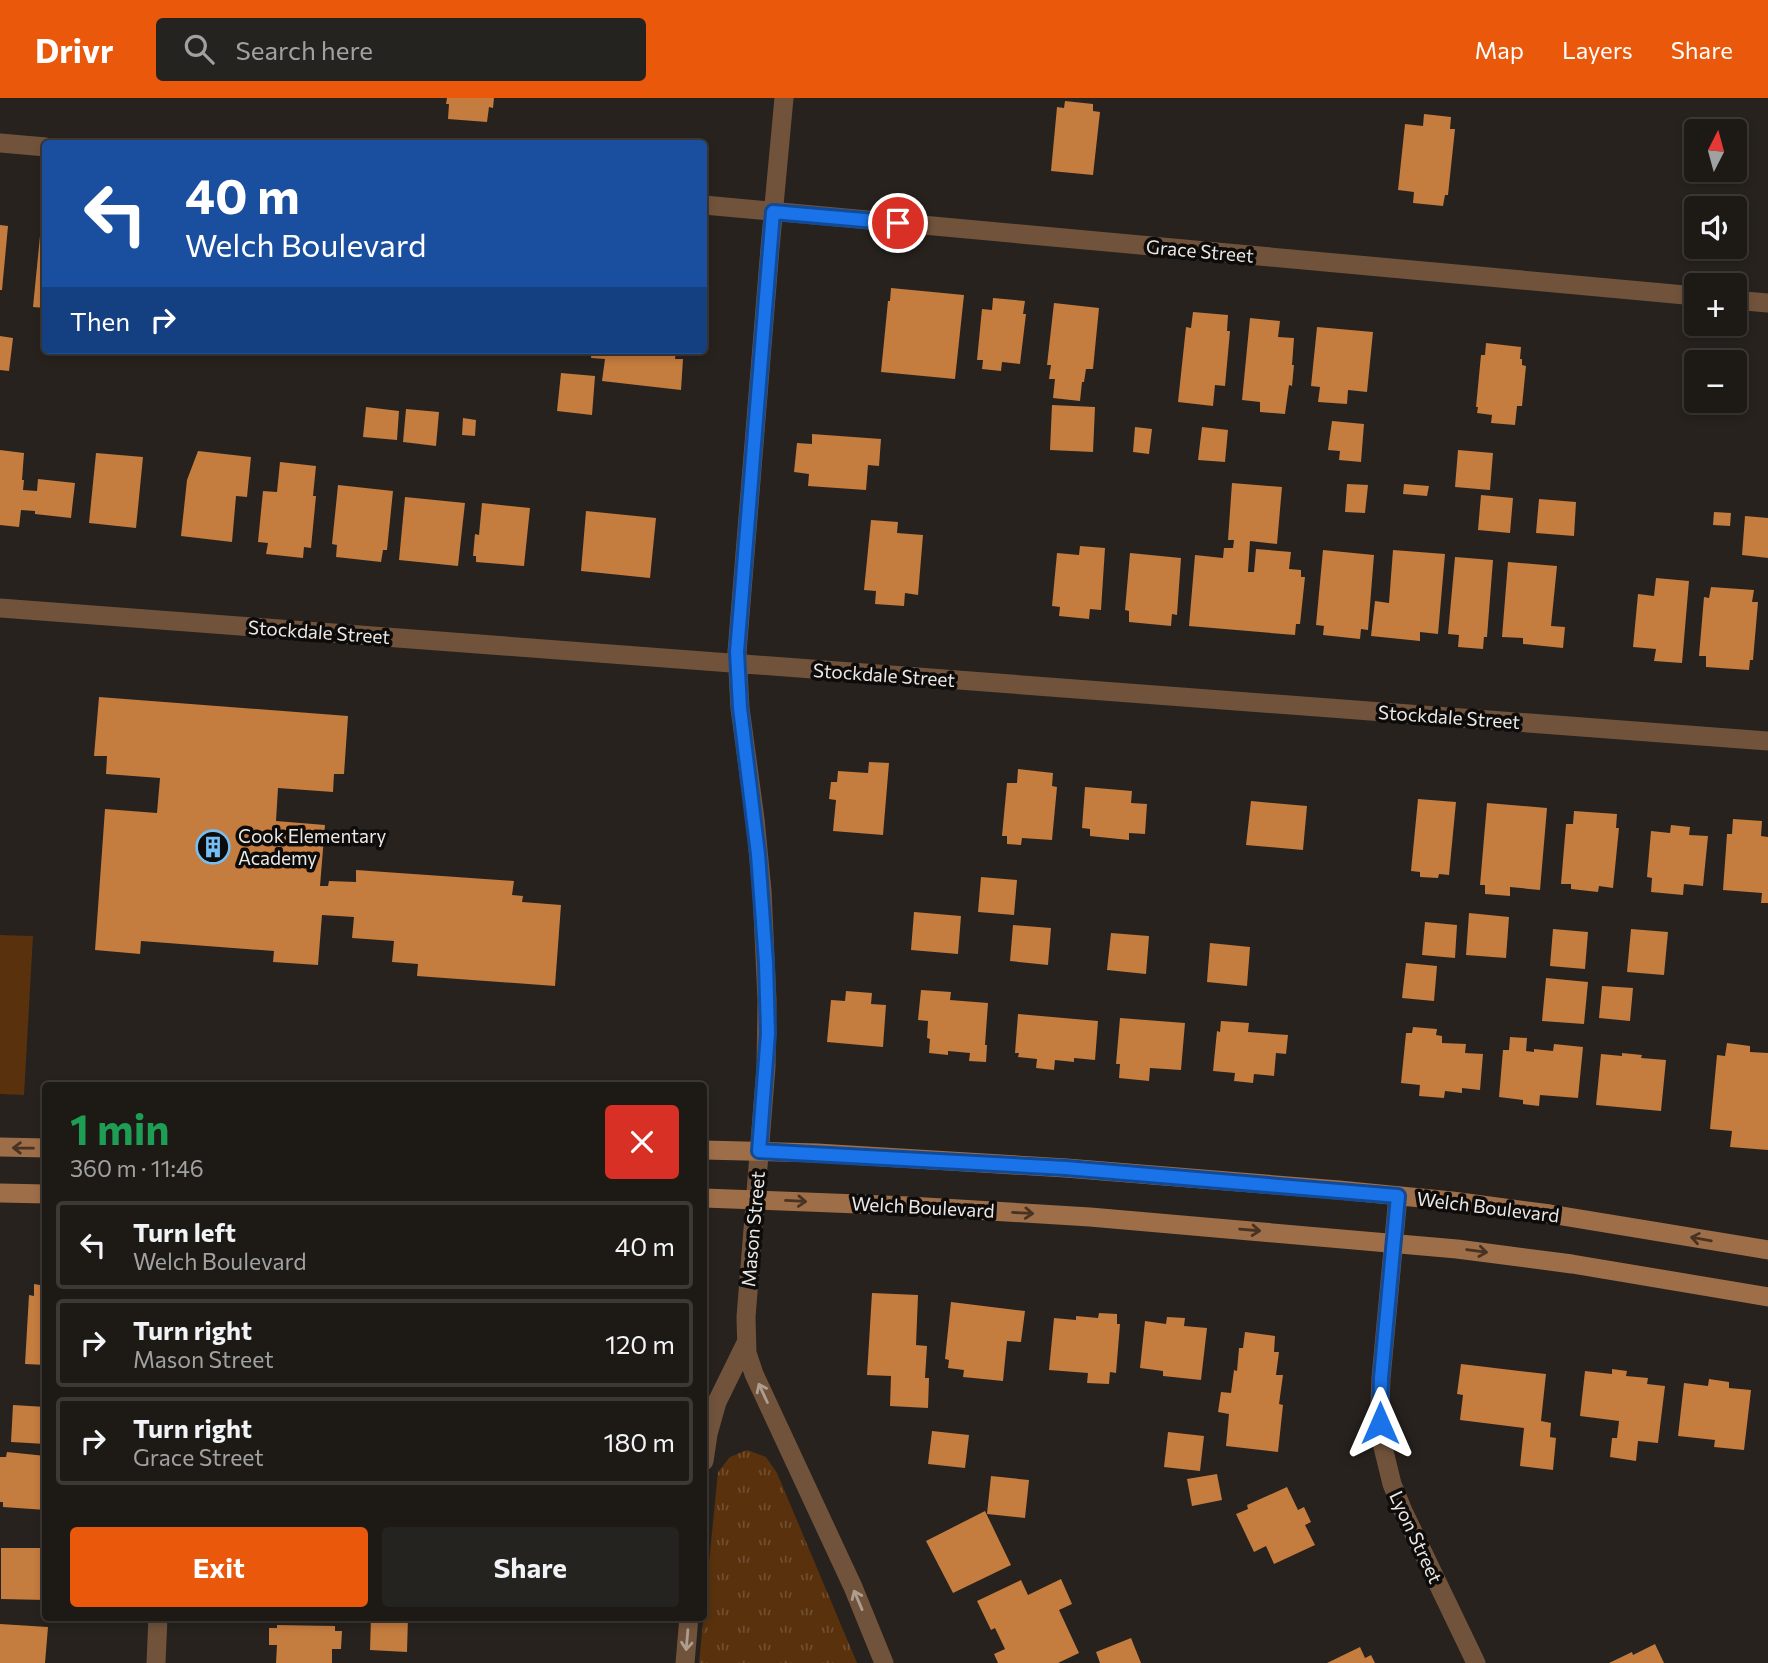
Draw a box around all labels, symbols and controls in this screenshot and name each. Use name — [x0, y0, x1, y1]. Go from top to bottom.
search box — [156, 18, 646, 81]
text: Drivr — [35, 29, 114, 70]
icon: search — [180, 30, 218, 68]
text: Search here — [236, 34, 373, 65]
text: Map — [1475, 35, 1524, 64]
text: Layers — [1562, 35, 1633, 64]
text: Share — [1671, 35, 1733, 64]
north arrow — [1684, 119, 1746, 182]
map controls — [1684, 119, 1747, 413]
text: 40 m — [185, 164, 300, 224]
icon: left — [70, 168, 161, 259]
pin — [868, 193, 928, 253]
button: sound — [1684, 196, 1747, 259]
icon: arrive — [879, 204, 917, 242]
text: Welch Boulevard — [185, 224, 427, 264]
street label: Grace Street — [1145, 234, 1255, 267]
button: + — [1684, 273, 1747, 336]
icon: right — [144, 301, 182, 339]
text: Then — [70, 305, 130, 336]
button: − — [1684, 350, 1747, 413]
street label: Stockdale Street — [247, 615, 391, 648]
street label: Stockdale Street — [812, 658, 956, 691]
street label: Stockdale Street — [1377, 700, 1521, 733]
place label: Cook Elementary Academy — [238, 824, 387, 869]
building icon: Cook Elementary Academy — [194, 828, 232, 866]
text: 1 min — [70, 1102, 170, 1154]
button: close — [605, 1105, 679, 1179]
one-way arrow — [12, 1141, 35, 1154]
text: 360 m · 11:46 — [70, 1154, 204, 1182]
street label: Mason Street — [736, 1170, 769, 1288]
street label: Welch Boulevard — [1415, 1186, 1561, 1227]
street label: Welch Boulevard — [851, 1191, 995, 1222]
one-way arrow — [784, 1195, 807, 1208]
one-way arrow — [1012, 1206, 1035, 1219]
text: Turn left — [133, 1216, 236, 1247]
one-way arrow — [1238, 1224, 1261, 1237]
icon: left — [74, 1226, 112, 1264]
text: 40 m — [615, 1230, 675, 1261]
one-way arrow — [1690, 1232, 1713, 1245]
one-way arrow — [1465, 1245, 1488, 1258]
text: Welch Boulevard — [133, 1247, 307, 1275]
text: Turn right — [133, 1314, 252, 1345]
icon: right — [74, 1324, 112, 1362]
text: 120 m — [605, 1328, 675, 1359]
text: Mason Street — [133, 1345, 274, 1373]
one-way arrow — [756, 1383, 769, 1404]
position arrow — [1343, 1386, 1417, 1460]
text: Turn right — [133, 1412, 252, 1443]
icon: right — [74, 1422, 112, 1460]
text: 180 m — [603, 1426, 675, 1457]
text: Grace Street — [133, 1443, 264, 1471]
street label: Lyon Street — [1385, 1487, 1448, 1587]
button: Exit — [70, 1527, 368, 1607]
button: Share — [382, 1527, 679, 1607]
one-way arrow — [851, 1590, 864, 1611]
one-way arrow — [680, 1628, 693, 1651]

